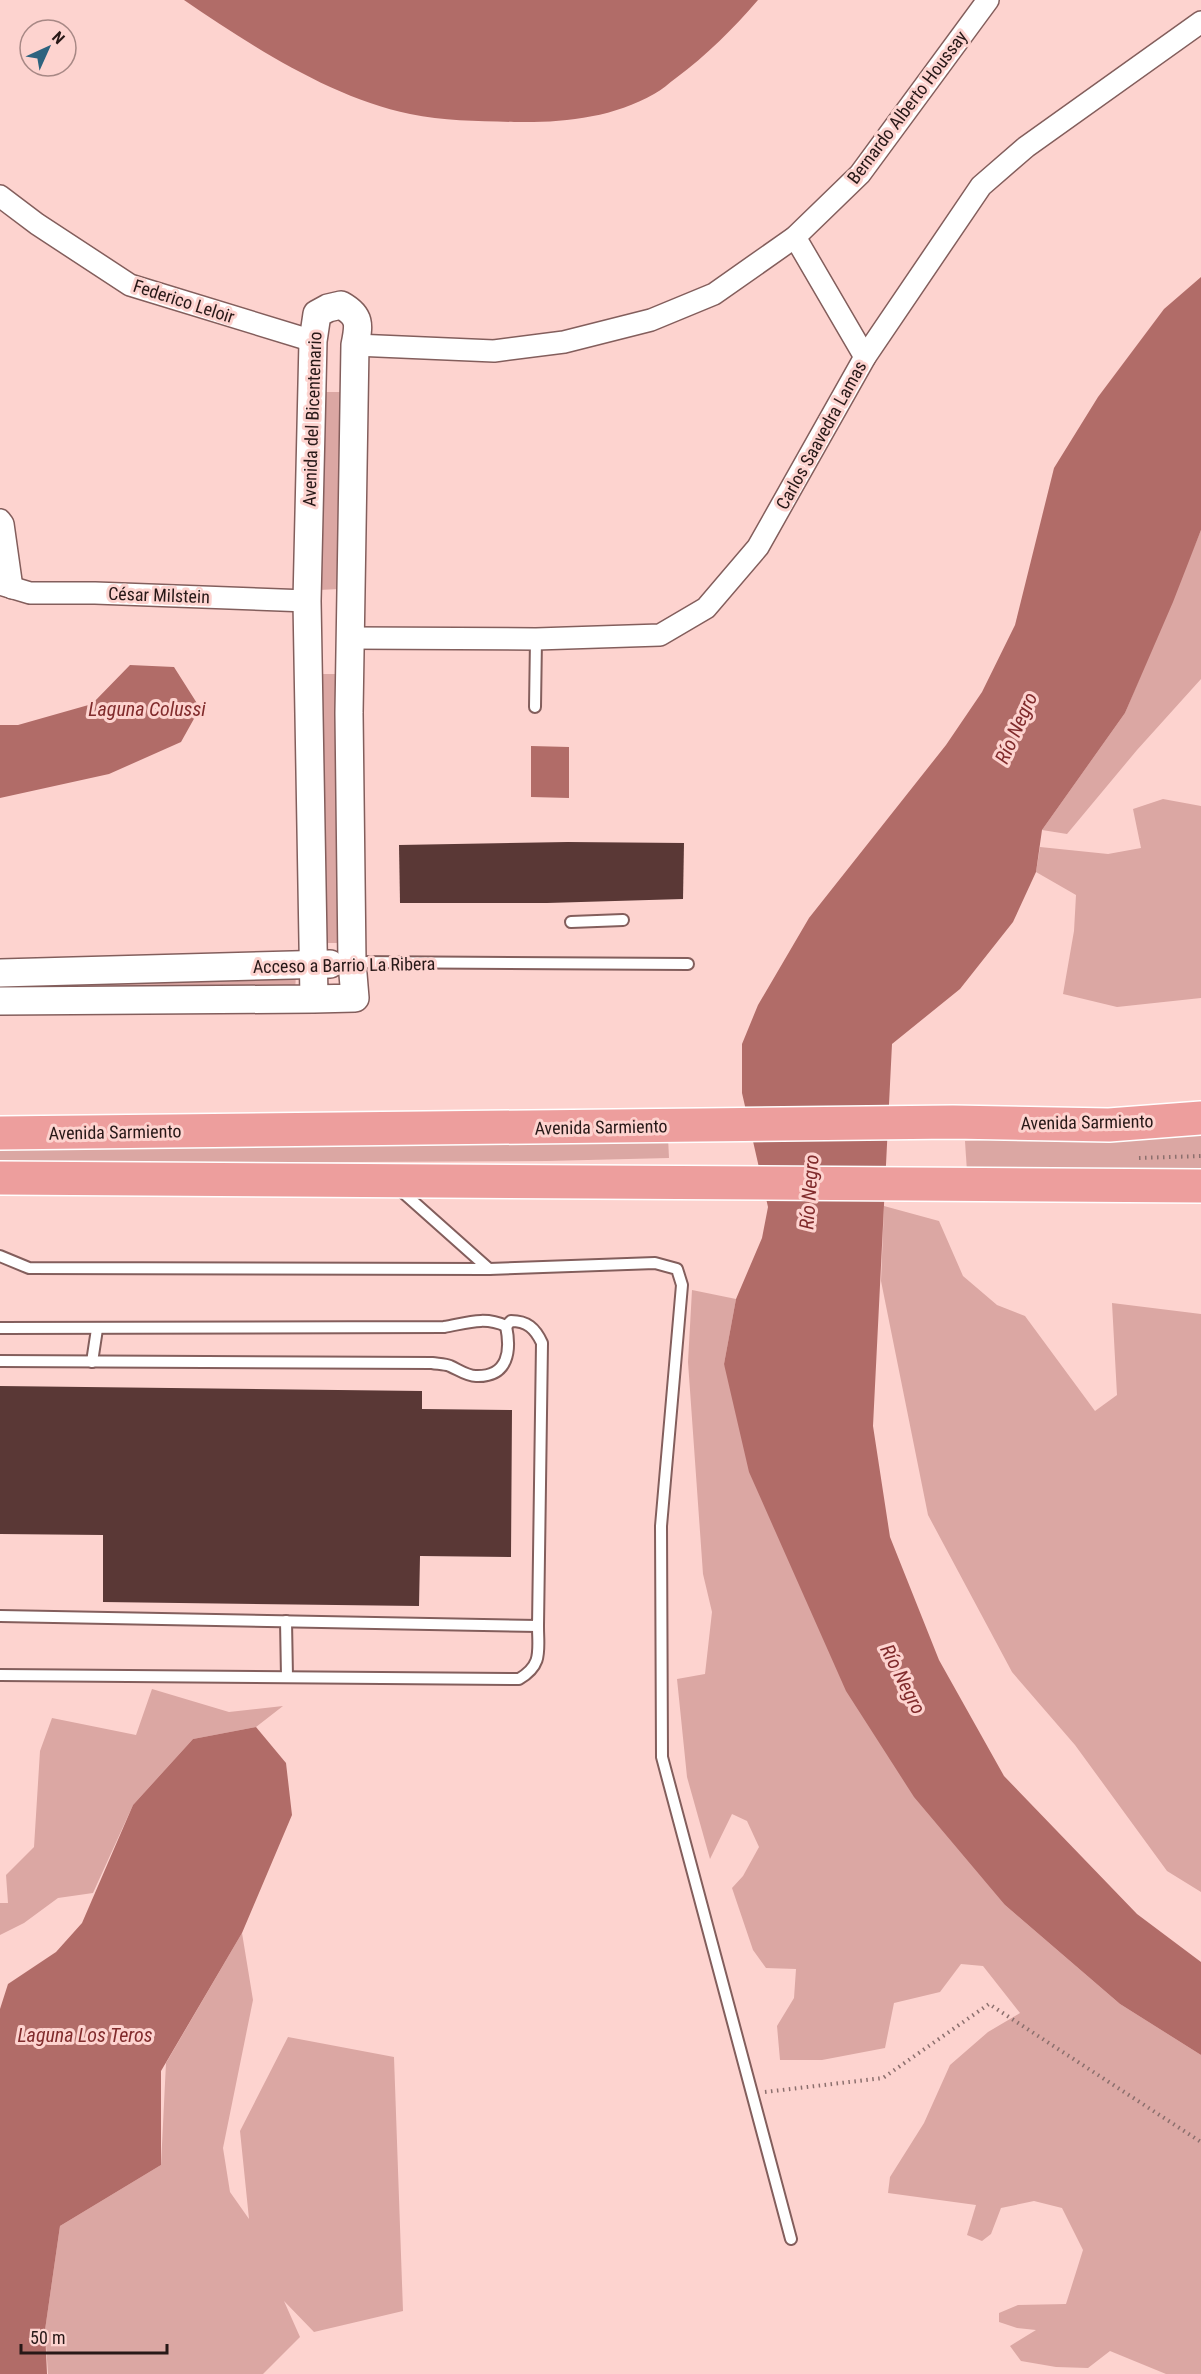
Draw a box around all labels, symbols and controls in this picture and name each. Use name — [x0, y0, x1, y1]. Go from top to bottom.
north arrow — [18, 18, 78, 78]
street label: Bernardo Alberto Houssay — [843, 26, 972, 188]
text: N — [48, 28, 68, 48]
street label: Federico Leloir — [131, 275, 238, 327]
street label: Avenida del Bicentenario — [298, 331, 326, 507]
street label: Carlos Saavedra Lamas — [771, 357, 871, 513]
street label: César Milstein — [108, 583, 210, 607]
water label: Río Negro — [990, 689, 1042, 767]
water label: Laguna Colussi — [88, 697, 206, 721]
street label: Acceso a Barrio La Ribera — [253, 953, 435, 977]
street label: Avenida Sarmiento — [1020, 1110, 1154, 1134]
street label: Avenida Sarmiento — [534, 1115, 668, 1139]
street label: Avenida Sarmiento — [48, 1120, 182, 1144]
water label: Río Negro — [794, 1154, 824, 1230]
water label: Río Negro — [875, 1640, 931, 1718]
water label: Laguna Los Teros — [17, 2023, 153, 2047]
scale bar — [21, 2317, 166, 2355]
text: 50 m — [30, 2327, 65, 2348]

